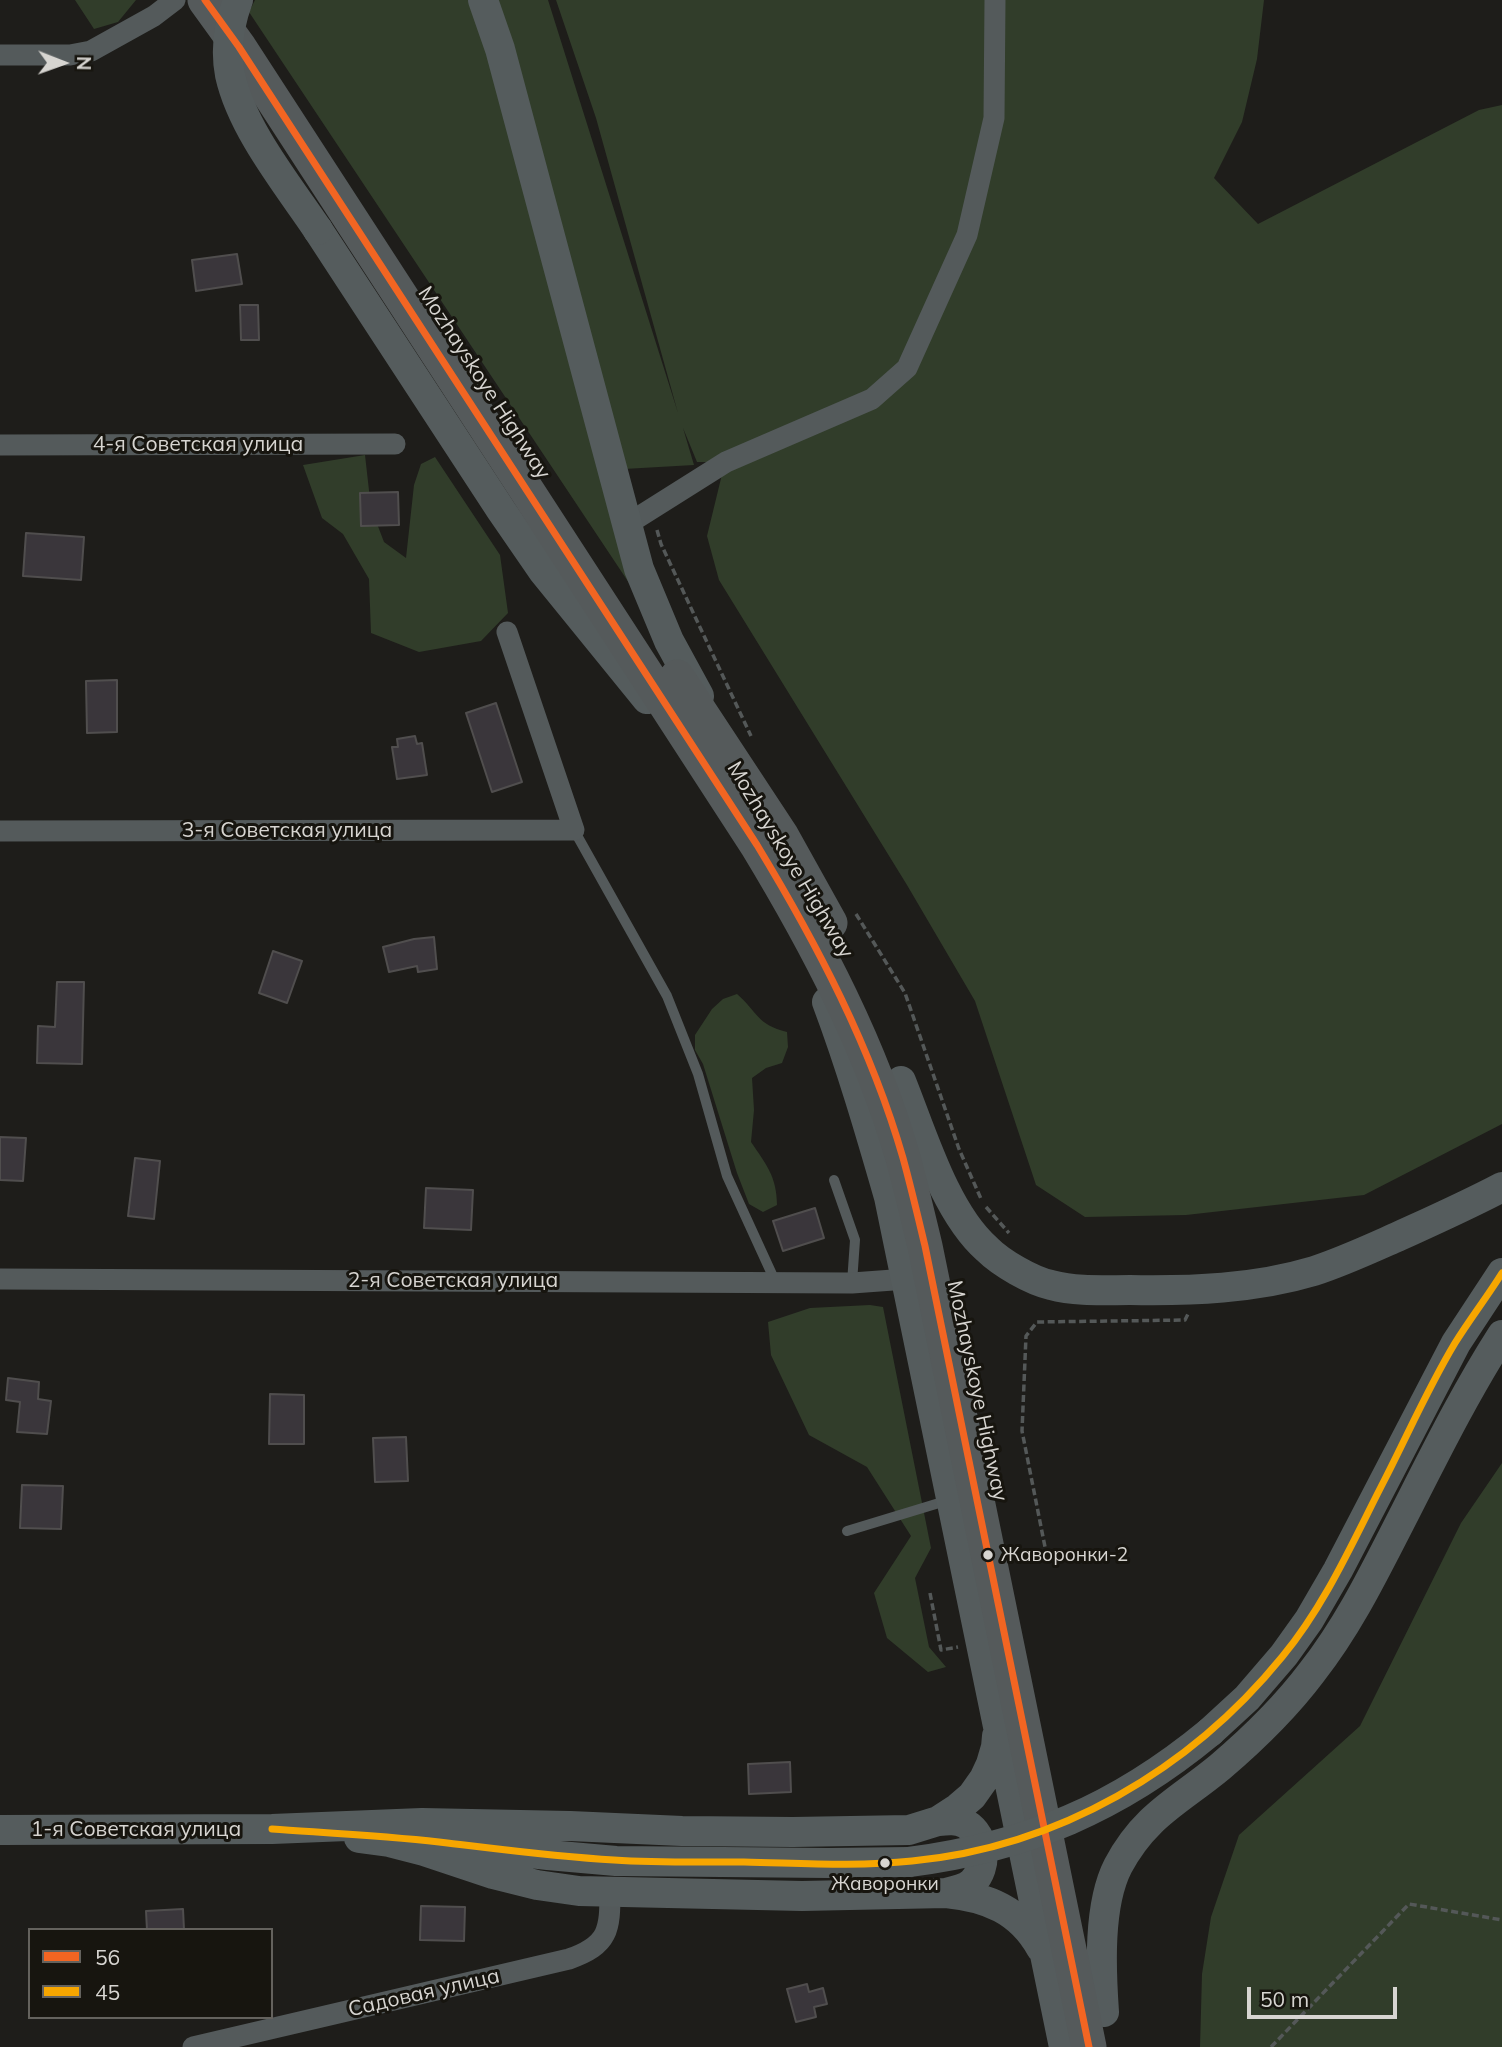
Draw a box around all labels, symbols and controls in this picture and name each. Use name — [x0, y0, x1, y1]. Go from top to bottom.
north arrow — [28, 28, 98, 98]
text: N — [72, 56, 96, 71]
street label: Mozhayskoye Highway — [412, 282, 556, 484]
street label: 4-я Советская улица — [93, 432, 303, 458]
street label: Mozhayskoye Highway — [721, 757, 859, 963]
street label: 3-я Советская улица — [182, 818, 392, 844]
street label: 2-я Советская улица — [348, 1268, 558, 1294]
street label: Mozhayskoye Highway — [941, 1278, 1013, 1504]
place label: Жаворонки-2 — [1001, 1544, 1128, 1566]
marker: Жаворонки-2 — [981, 1548, 995, 1562]
street label: 1-я Советская улица — [31, 1817, 241, 1843]
marker: Жаворонки — [878, 1856, 892, 1870]
place label: Жаворонки — [831, 1873, 939, 1895]
legend — [28, 1928, 273, 2019]
text: 56 — [95, 1944, 120, 1970]
street label: Садовая улица — [346, 1963, 502, 2023]
scale bar — [1250, 1974, 1400, 2018]
text: 45 — [95, 1979, 120, 2005]
text: 50 m — [1260, 1986, 1309, 2012]

